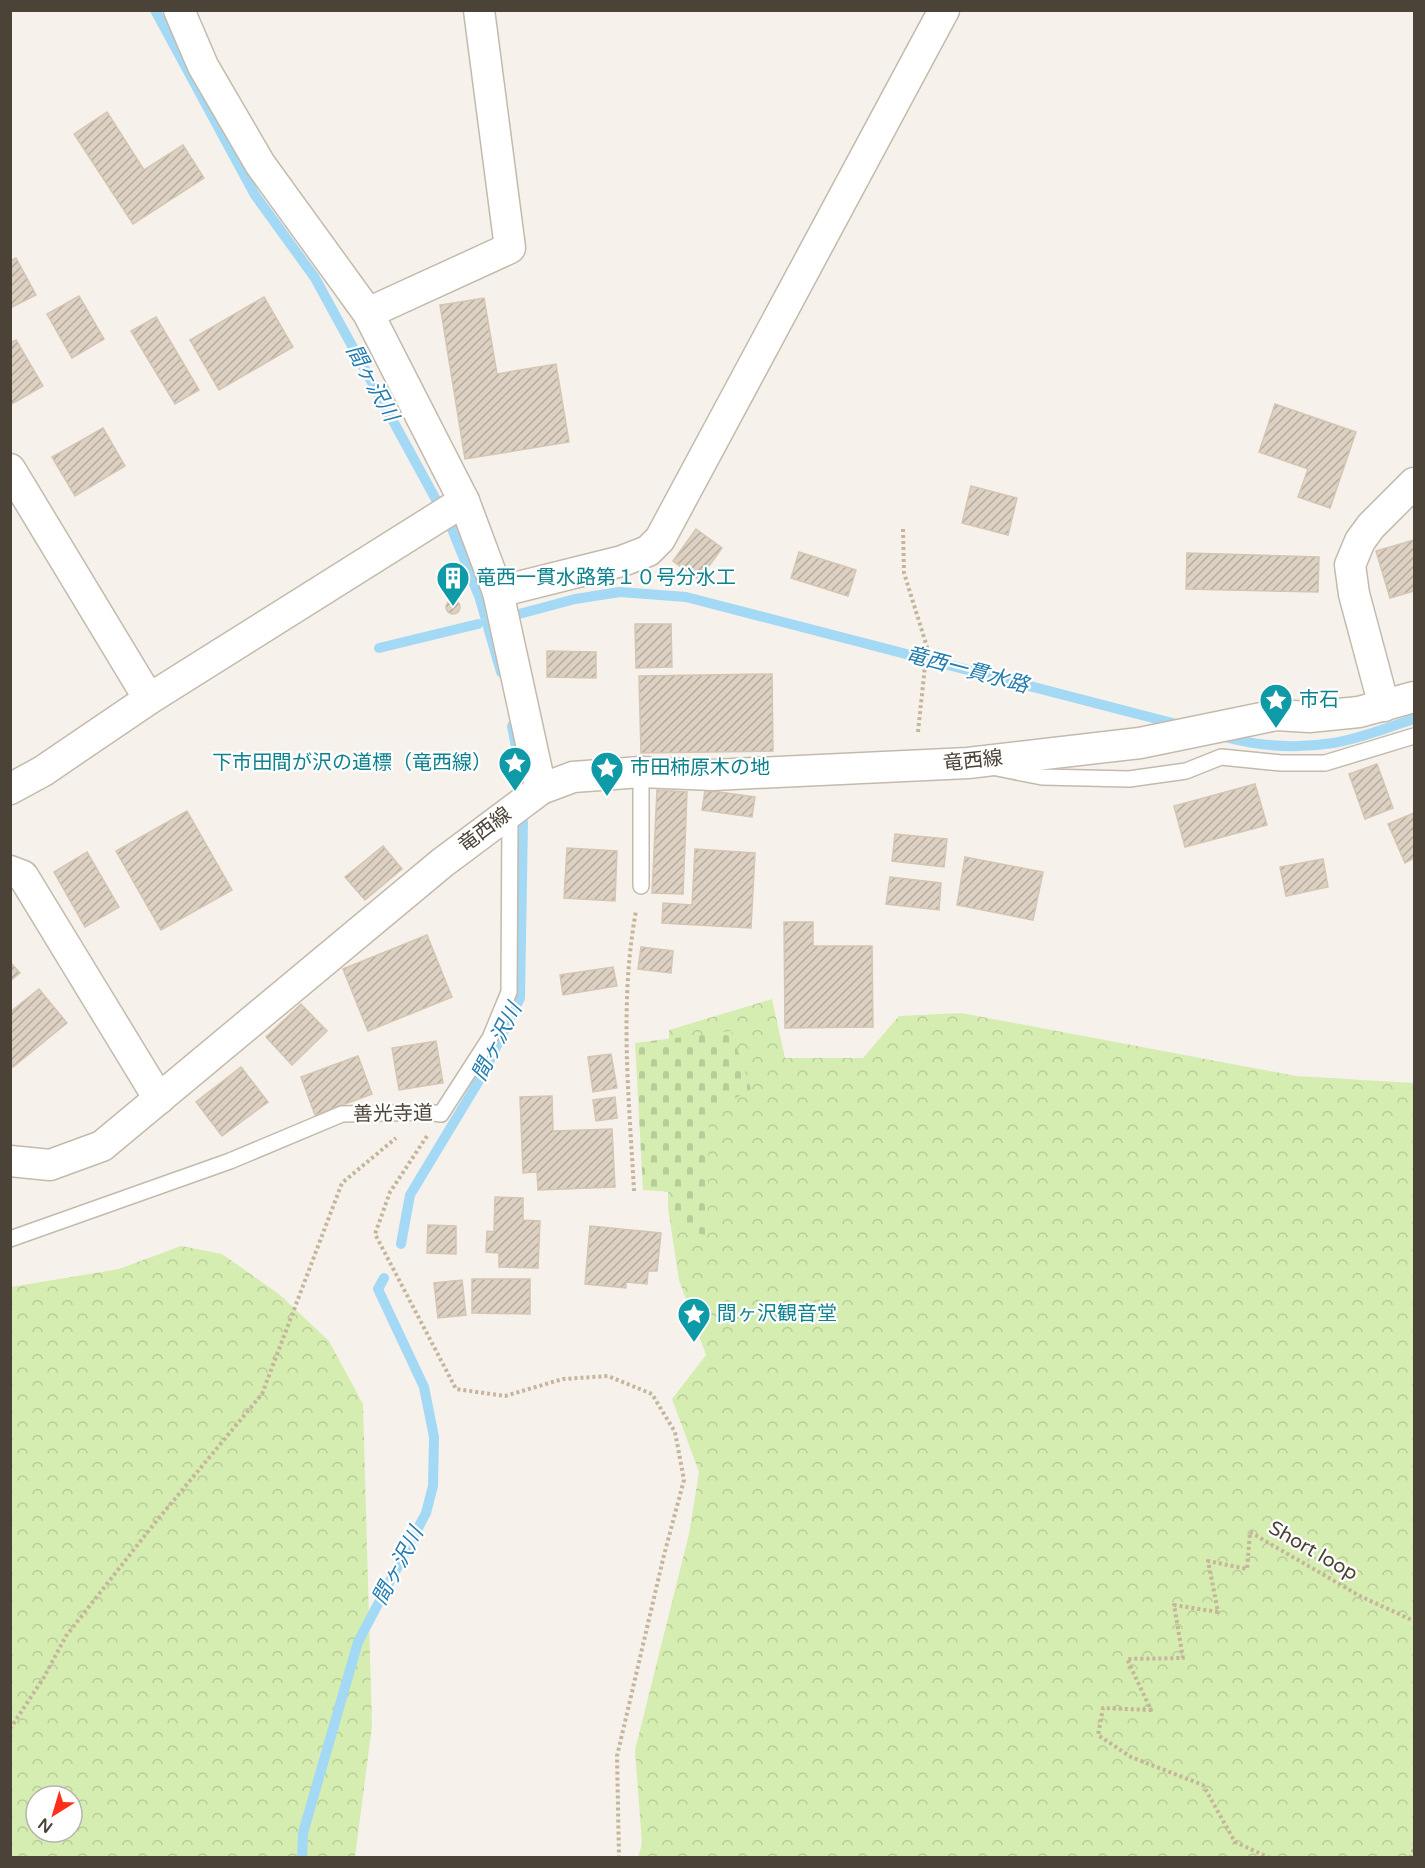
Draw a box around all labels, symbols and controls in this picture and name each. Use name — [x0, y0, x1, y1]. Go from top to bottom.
water label: 間ヶ沢川 — [341, 340, 404, 428]
building icon: 竜西一貫水路第１０号分水工 — [435, 560, 471, 607]
place label: 竜西一貫水路第１０号分水工 — [476, 566, 736, 590]
water label: 竜西一貫水路 — [903, 642, 1033, 699]
place icon: 市石 — [1258, 682, 1294, 729]
place label: 市石 — [1299, 688, 1339, 712]
place icon: 下市田間が沢の道標（竜西線） — [497, 745, 533, 792]
street label: 竜西線 — [942, 746, 1004, 776]
place icon: 市田柿原木の地 — [589, 750, 625, 797]
place label: 下市田間が沢の道標（竜西線） — [212, 751, 492, 775]
place label: 市田柿原木の地 — [630, 756, 770, 780]
street label: 竜西線 — [454, 802, 516, 858]
water label: 間ヶ沢川 — [467, 997, 528, 1085]
street label: 善光寺道 — [353, 1101, 433, 1127]
place icon: 間ヶ沢観音堂 — [676, 1296, 712, 1343]
place label: 間ヶ沢観音堂 — [717, 1302, 837, 1326]
street label: Short loop — [1264, 1516, 1362, 1586]
water label: 間ヶ沢川 — [367, 1521, 430, 1609]
north arrow — [24, 1784, 84, 1844]
text: N — [34, 1813, 57, 1837]

